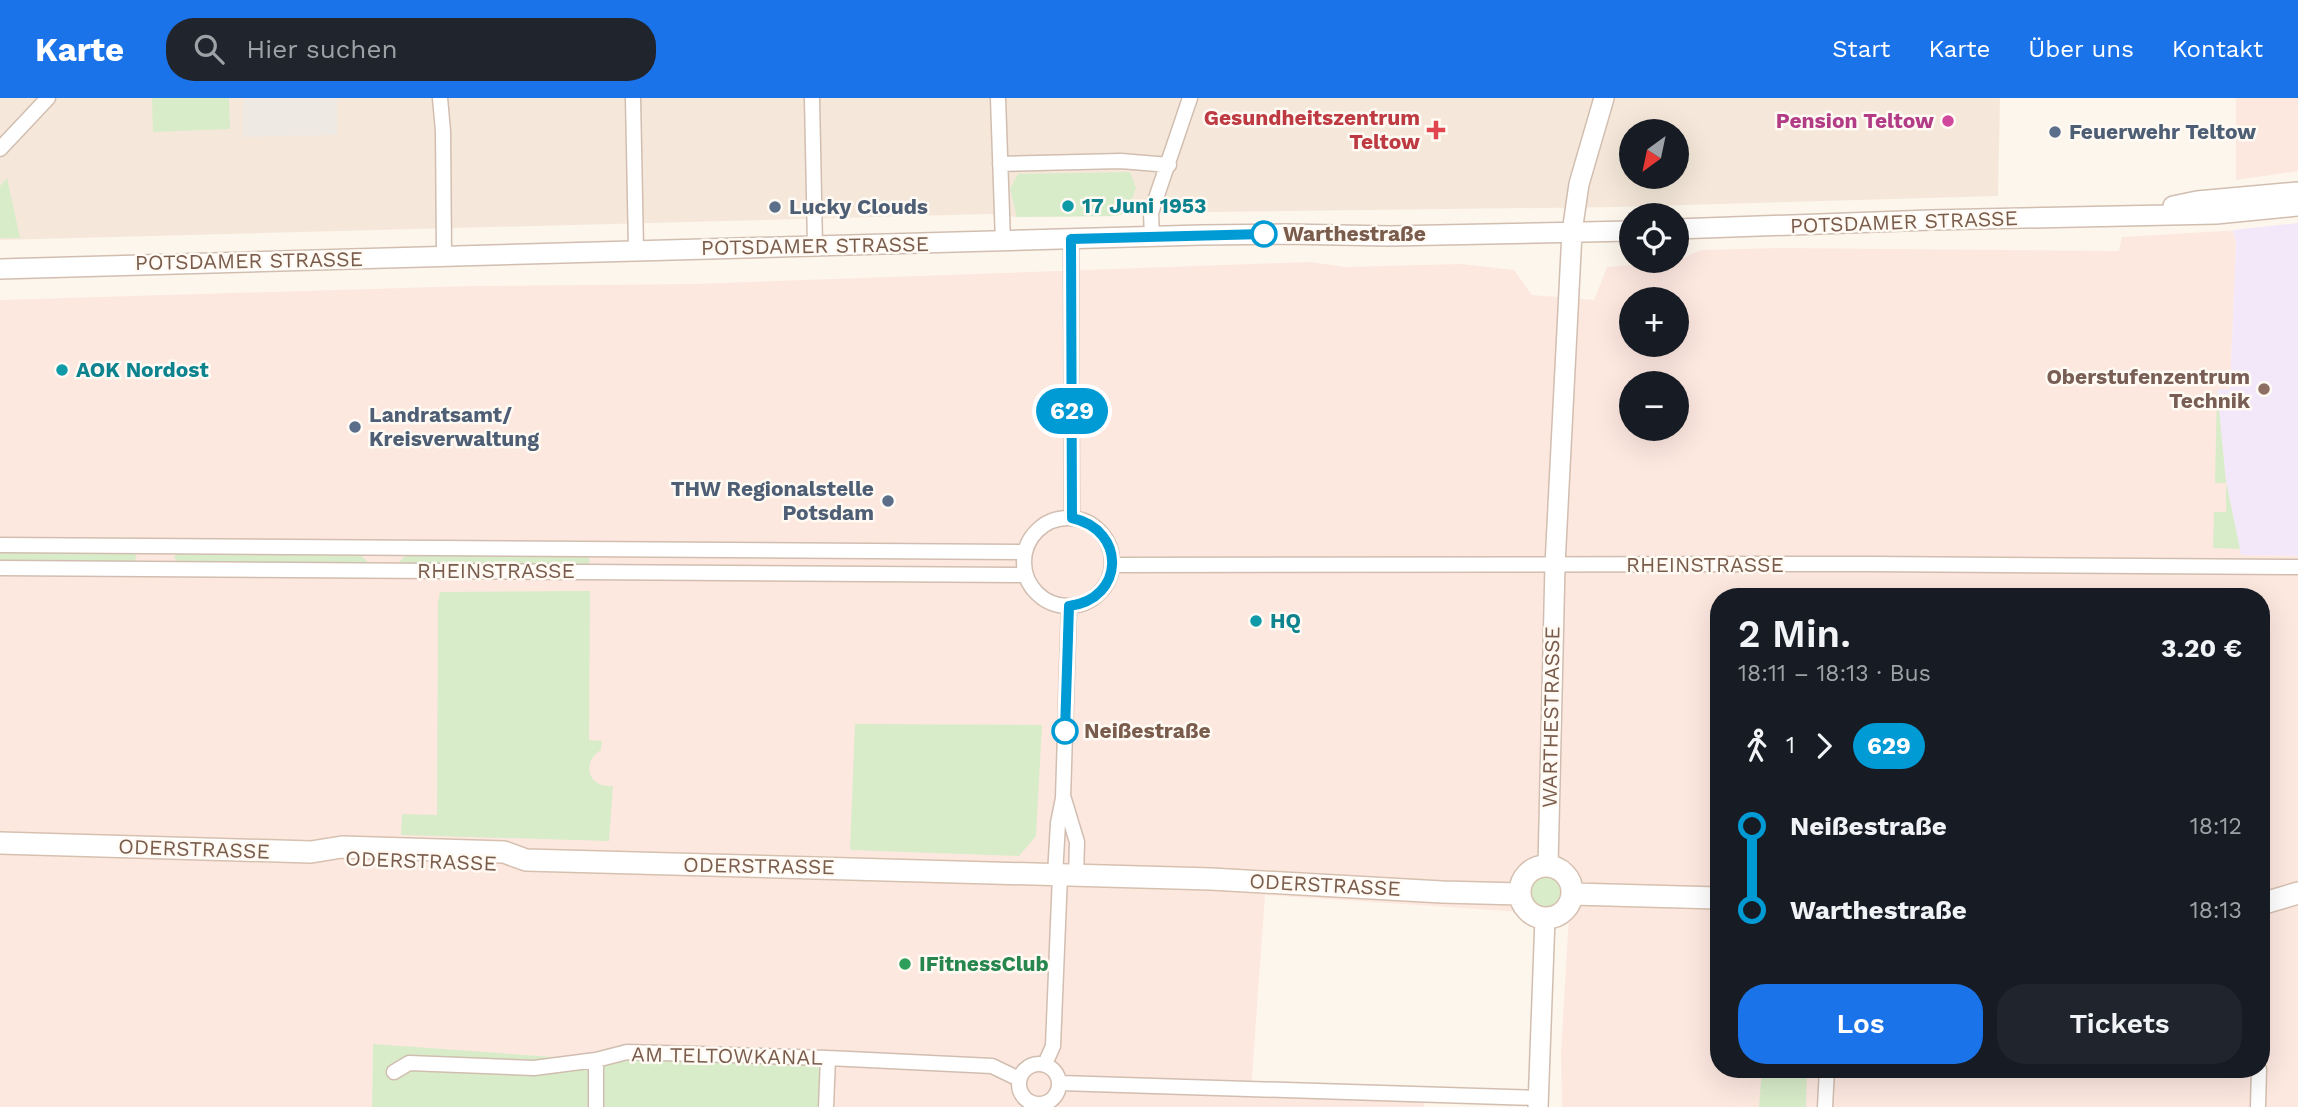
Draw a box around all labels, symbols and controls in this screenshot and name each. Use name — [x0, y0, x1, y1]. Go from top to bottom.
search box — [166, 18, 656, 81]
text: Karte — [35, 30, 124, 69]
icon: search — [190, 30, 228, 68]
text: Hier suchen — [246, 34, 398, 64]
text: Start — [1832, 35, 1890, 63]
text: Karte — [1928, 35, 1990, 63]
text: Über uns — [2028, 35, 2134, 63]
text: Kontakt — [2172, 35, 2263, 63]
place label: Gesundheitszentrum Teltow — [1204, 105, 1420, 154]
place label: Pension Teltow — [1776, 108, 1934, 133]
marker: Pension Teltow — [1940, 113, 1956, 129]
north arrow — [1619, 119, 1689, 189]
map controls — [1619, 119, 1689, 441]
place label: Feuerwehr Teltow — [2069, 119, 2256, 144]
marker: Gesundheitszentrum Teltow — [1426, 120, 1446, 140]
marker: Feuerwehr Teltow — [2047, 124, 2063, 140]
place label: 17 Juni 1953 — [1082, 193, 1206, 218]
place label: Lucky Clouds — [789, 194, 928, 219]
marker: 17 Juni 1953 — [1060, 198, 1076, 214]
marker: Lucky Clouds — [767, 199, 783, 215]
button: locate — [1619, 203, 1689, 273]
street label: POTSDAMER STRASSE — [1790, 205, 2018, 238]
marker: Warthestraße — [1251, 221, 1277, 247]
place label: Warthestraße — [1283, 221, 1426, 246]
street label: POTSDAMER STRASSE — [701, 231, 929, 260]
street label: POTSDAMER STRASSE — [135, 246, 363, 275]
button: + — [1619, 287, 1689, 357]
place label: AOK Nordost — [76, 357, 209, 382]
marker: AOK Nordost — [54, 362, 70, 378]
place label: Oberstufenzentrum Technik — [2046, 364, 2251, 413]
button: − — [1619, 371, 1689, 441]
marker: Oberstufenzentrum Technik — [2256, 381, 2272, 397]
line badge: 629 — [1032, 388, 1112, 434]
text: 629 — [1050, 397, 1094, 425]
place label: Landratsamt/ Kreisverwaltung — [369, 402, 539, 451]
marker: Landratsamt/ Kreisverwaltung — [347, 419, 363, 435]
place label: THW Regionalstelle Potsdam — [671, 476, 874, 525]
marker: THW Regionalstelle Potsdam — [880, 493, 896, 509]
street label: RHEINSTRASSE — [1626, 552, 1784, 577]
street label: RHEINSTRASSE — [417, 558, 575, 583]
place label: HQ — [1270, 608, 1301, 633]
text: 2 Min. — [1738, 612, 1851, 656]
marker: HQ — [1248, 613, 1264, 629]
street label: WARTHESTRASSE — [1536, 626, 1565, 808]
text: 3.20 € — [2161, 633, 2242, 663]
text: 18:11 – 18:13 · Bus — [1738, 660, 1931, 687]
marker: Neißestraße — [1052, 718, 1078, 744]
place label: Neißestraße — [1084, 718, 1211, 743]
icon: walk — [1738, 727, 1776, 765]
icon: forward — [1805, 727, 1843, 765]
text: 1 — [1786, 732, 1795, 759]
text: 629 — [1867, 732, 1911, 760]
text: Neißestraße — [1790, 811, 1947, 841]
text: 18:12 — [2190, 813, 2242, 840]
street label: ODERSTRASSE — [118, 833, 270, 864]
street label: ODERSTRASSE — [345, 845, 497, 876]
street label: ODERSTRASSE — [683, 852, 835, 879]
street label: ODERSTRASSE — [1249, 868, 1401, 901]
text: Warthestraße — [1790, 895, 1967, 925]
text: 18:13 — [2190, 897, 2242, 924]
place label: IFitnessClub — [919, 951, 1049, 976]
marker: IFitnessClub — [897, 956, 913, 972]
button: Los — [1738, 984, 1983, 1064]
button: Tickets — [1997, 984, 2242, 1064]
street label: AM TELTOWKANAL — [631, 1041, 823, 1070]

